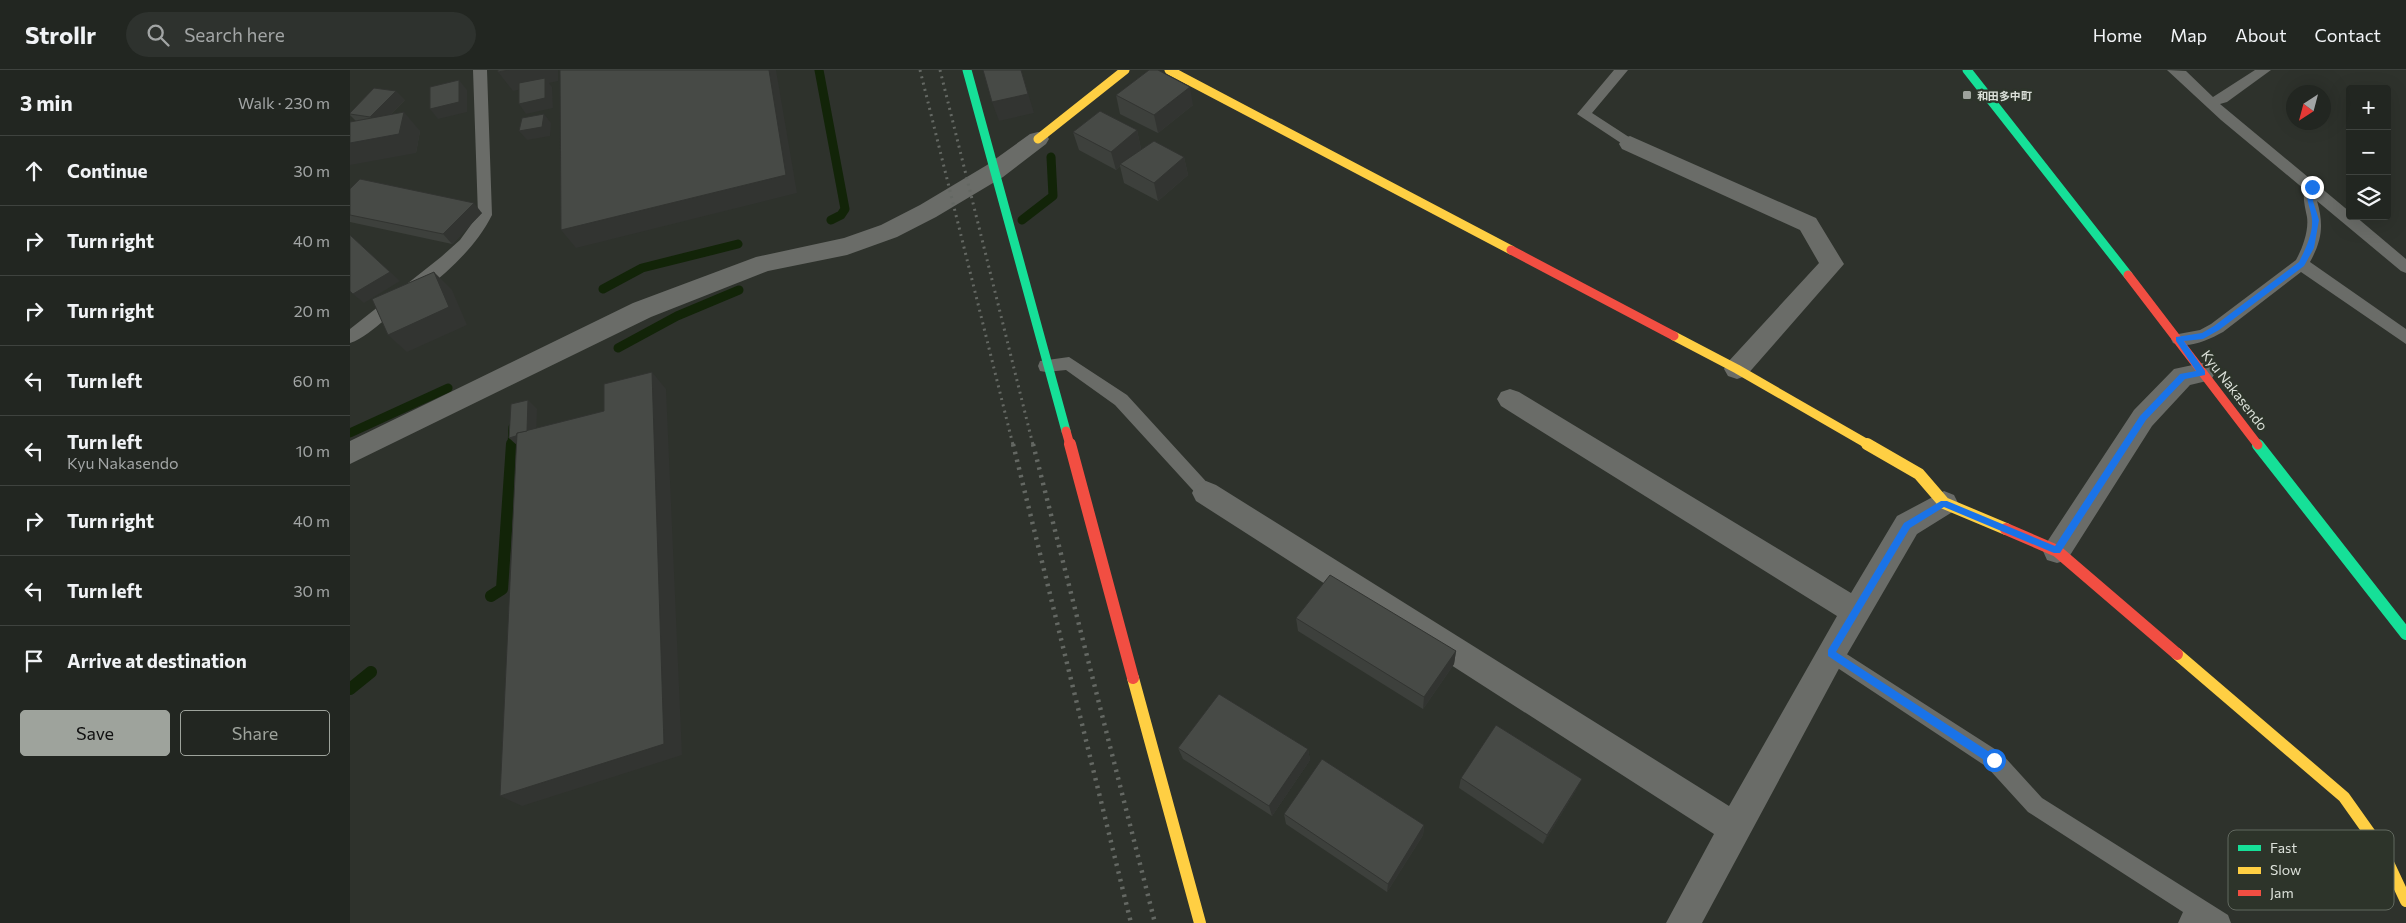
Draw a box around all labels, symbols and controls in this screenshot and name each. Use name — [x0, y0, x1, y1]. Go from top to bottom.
search box — [126, 12, 476, 57]
text: Strollr — [25, 20, 96, 49]
icon: search — [144, 21, 172, 49]
text: Search here — [184, 23, 285, 46]
text: Home — [2093, 24, 2142, 46]
text: Map — [2170, 24, 2207, 46]
text: About — [2235, 24, 2287, 46]
text: Contact — [2315, 24, 2381, 46]
north arrow — [2286, 85, 2331, 130]
map controls — [2346, 85, 2391, 220]
button: + — [2346, 85, 2391, 130]
marker: 和田多中町 — [1961, 89, 1973, 101]
place label: 和田多中町 — [1977, 89, 2032, 102]
text: 3 min — [20, 90, 73, 115]
text: Walk · 230 m — [238, 93, 330, 112]
button: − — [2346, 130, 2391, 175]
icon: ahead — [20, 157, 48, 185]
text: Continue — [67, 159, 147, 182]
text: 30 m — [293, 161, 330, 180]
button: layers — [2346, 175, 2391, 220]
route end — [2301, 176, 2324, 199]
icon: right — [20, 227, 48, 255]
text: Turn right — [67, 229, 154, 252]
text: 40 m — [293, 231, 330, 250]
icon: right — [20, 297, 48, 325]
text: Turn right — [67, 299, 154, 322]
text: 20 m — [294, 301, 330, 320]
street label: Kyu Nakasendo — [2198, 346, 2272, 434]
icon: left — [20, 367, 48, 395]
text: Turn left — [67, 369, 142, 392]
text: 60 m — [293, 371, 330, 390]
text: Turn left — [67, 430, 142, 453]
icon: left — [20, 437, 48, 465]
text: 10 m — [296, 441, 330, 460]
text: Kyu Nakasendo — [67, 453, 179, 472]
icon: right — [20, 507, 48, 535]
text: Turn right — [67, 509, 154, 532]
text: 40 m — [293, 511, 330, 530]
icon: left — [20, 577, 48, 605]
text: Turn left — [67, 579, 142, 602]
text: 30 m — [293, 581, 330, 600]
icon: arrive — [20, 647, 48, 675]
text: Arrive at destination — [67, 649, 247, 672]
button: Save — [20, 710, 170, 756]
button: Share — [180, 710, 330, 756]
route start — [1983, 749, 2006, 772]
legend — [2228, 830, 2394, 910]
text: Fast — [2270, 839, 2297, 856]
text: Slow — [2270, 861, 2301, 878]
text: Jam — [2270, 884, 2294, 901]

